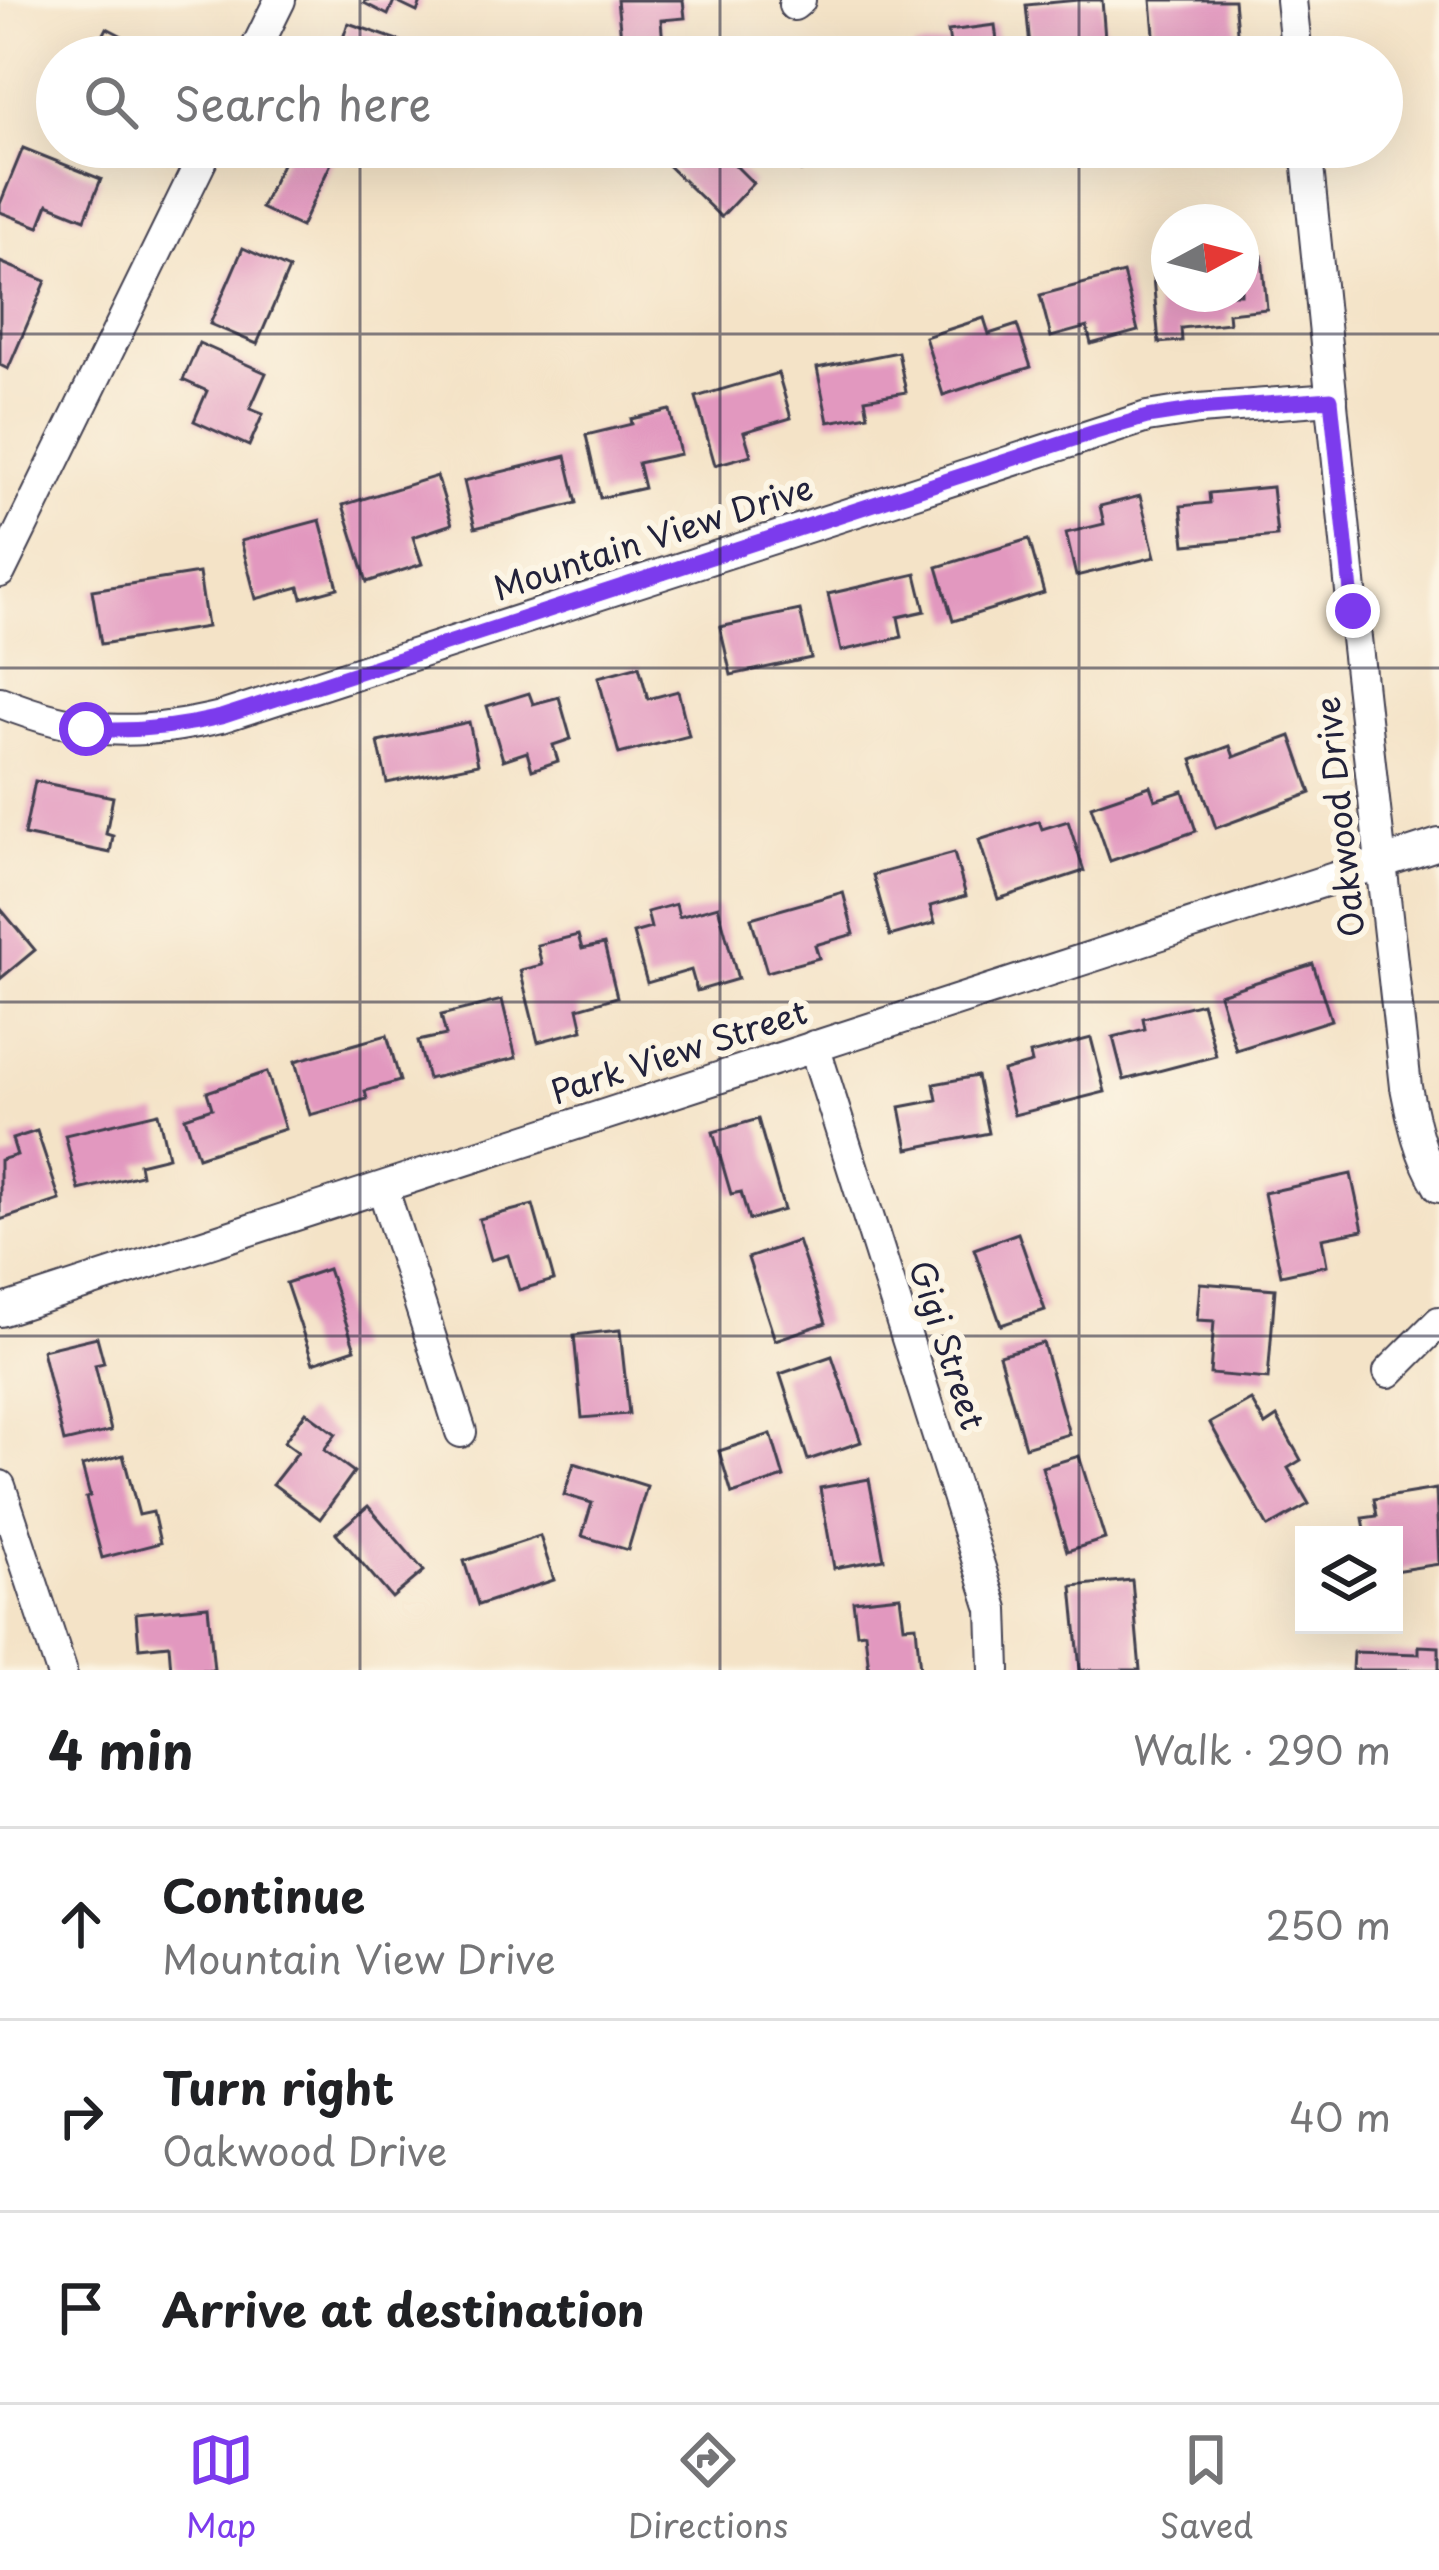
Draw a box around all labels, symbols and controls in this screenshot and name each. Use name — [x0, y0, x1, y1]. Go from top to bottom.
search box — [36, 36, 1403, 168]
text: Search here — [174, 68, 431, 136]
icon: search — [78, 69, 144, 135]
north arrow — [1151, 204, 1259, 312]
street label: Mountain View Drive — [486, 461, 819, 611]
route end — [1326, 584, 1380, 638]
street label: Oakwood Drive — [1301, 694, 1375, 940]
route start — [59, 702, 113, 756]
street label: Park View Street — [544, 985, 813, 1115]
street label: Gigi Street — [898, 1253, 1000, 1435]
map controls — [1295, 1526, 1403, 1634]
button: layers — [1295, 1526, 1403, 1634]
text: 4 min — [48, 1710, 193, 1787]
text: Walk · 290 m — [1133, 1719, 1391, 1778]
text: Continue — [162, 1860, 365, 1928]
icon: ahead — [48, 1891, 114, 1957]
text: 250 m — [1266, 1894, 1391, 1953]
text: Mountain View Drive — [162, 1928, 556, 1987]
text: Turn right — [162, 2052, 394, 2120]
icon: right — [48, 2083, 114, 2149]
text: 40 m — [1289, 2086, 1391, 2145]
text: Oakwood Drive — [162, 2120, 447, 2179]
text: Arrive at destination — [162, 2274, 645, 2342]
icon: arrive — [48, 2275, 114, 2341]
tab: Map — [186, 2427, 256, 2549]
tab: Directions — [628, 2427, 788, 2549]
tab: Saved — [1160, 2427, 1253, 2549]

